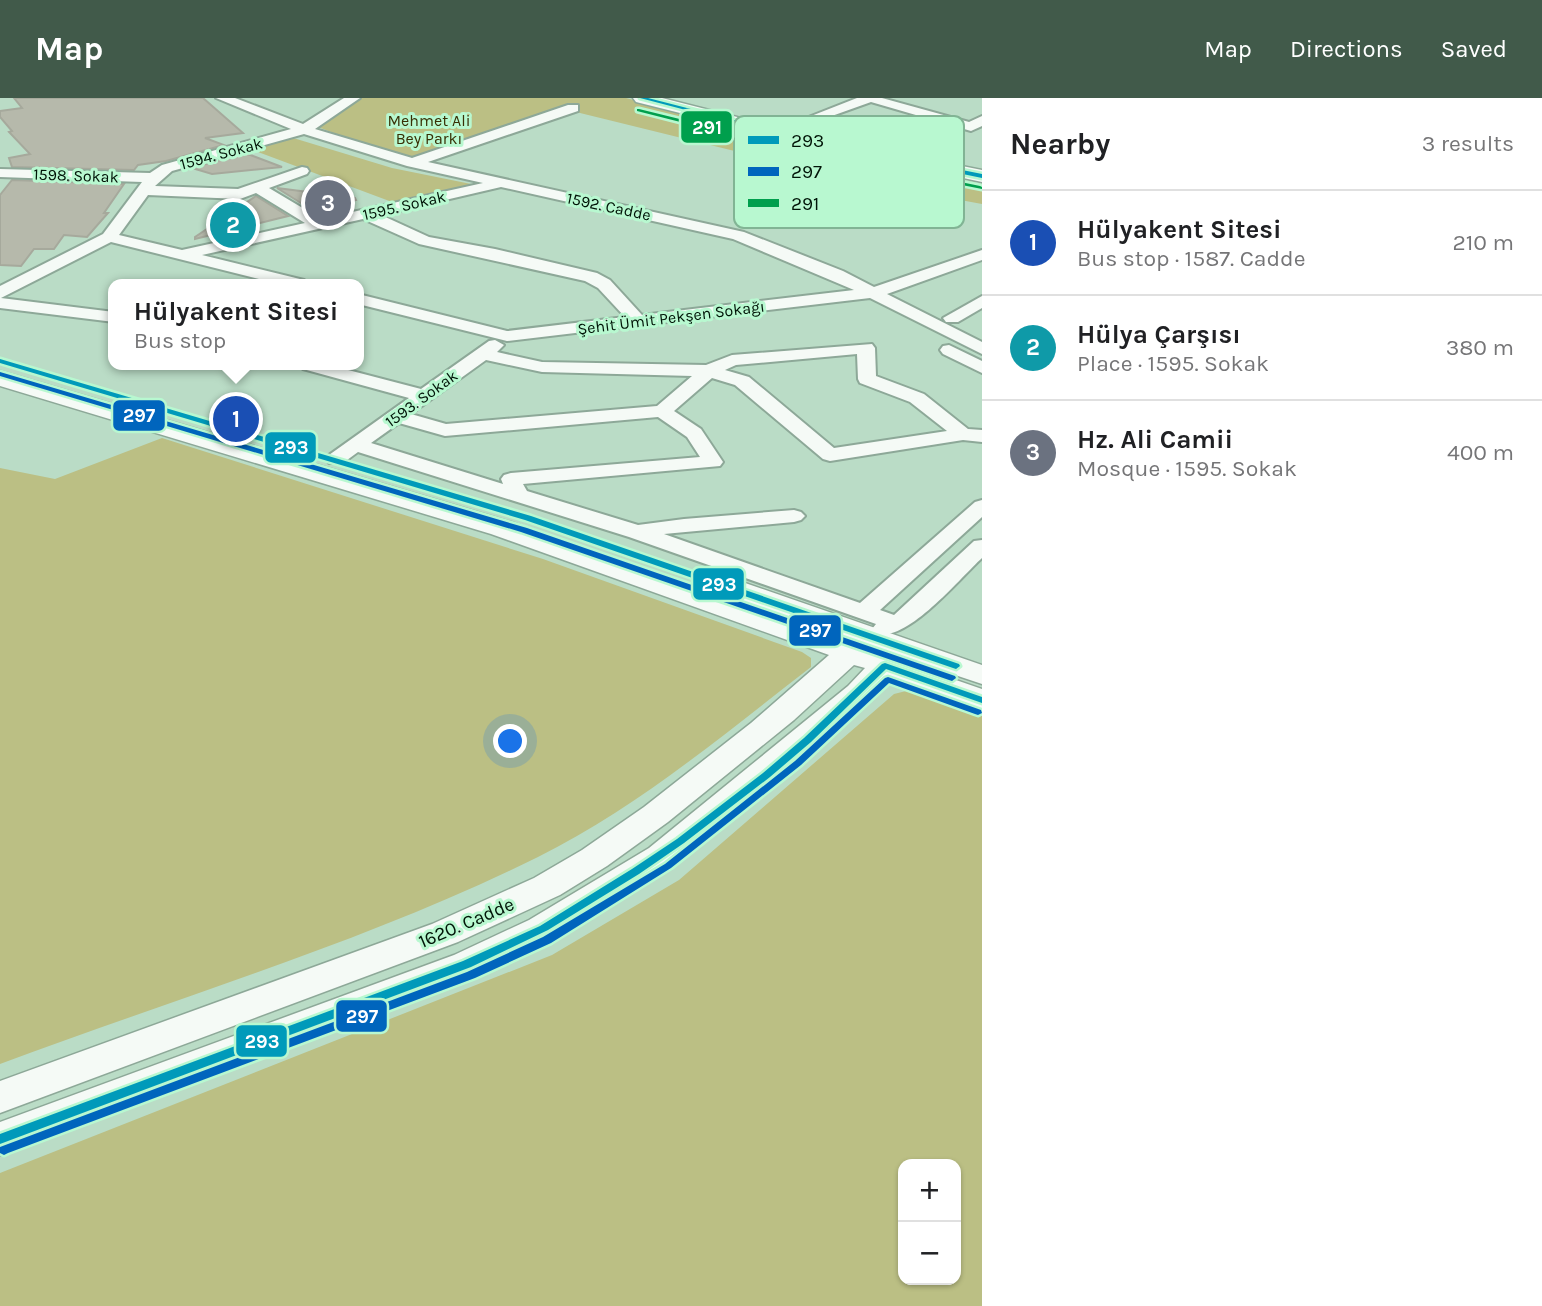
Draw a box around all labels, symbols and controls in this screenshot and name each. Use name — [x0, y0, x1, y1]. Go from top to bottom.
text: Map — [35, 30, 103, 68]
text: Map — [1204, 35, 1252, 63]
text: Directions — [1290, 35, 1403, 63]
text: Saved — [1441, 35, 1507, 63]
line badge: 291 — [680, 110, 733, 144]
park label: Mehmet Ali Bey Parkı — [388, 111, 470, 148]
legend — [734, 116, 964, 228]
text: 291 — [692, 117, 722, 139]
text: Nearby — [1010, 126, 1110, 162]
text: 293 — [791, 130, 824, 152]
text: 3 results — [1422, 130, 1514, 157]
street label: 1594. Sokak — [178, 133, 264, 174]
text: 297 — [791, 161, 822, 183]
street label: 1598. Sokak — [33, 165, 119, 186]
pin: 3 — [305, 177, 351, 229]
street label: 1595. Sokak — [361, 187, 447, 224]
street label: 1592. Cadde — [565, 188, 653, 225]
text: 291 — [791, 193, 819, 215]
pin: 2 — [210, 199, 256, 251]
text: Hülyakent Sitesi — [1077, 214, 1281, 245]
text: 1 — [1029, 229, 1037, 256]
text: 210 m — [1452, 229, 1514, 256]
text: Bus stop · 1587. Cadde — [1077, 245, 1305, 272]
popup — [108, 279, 364, 370]
text: Hülyakent Sitesi — [134, 296, 338, 327]
street label: Şehit Ümit Pekşen Sokağı — [576, 297, 766, 338]
text: Hülya Çarşısı — [1077, 319, 1241, 350]
text: Bus stop — [134, 327, 226, 354]
text: 2 — [1026, 334, 1040, 361]
text: 380 m — [1446, 334, 1514, 361]
text: Place · 1595. Sokak — [1077, 350, 1269, 377]
street label: 1593. Sokak — [381, 366, 461, 431]
pin: 1 — [213, 393, 259, 445]
line badge: 297 — [112, 399, 166, 432]
text: 297 — [123, 405, 156, 427]
text: Hz. Ali Camii — [1077, 424, 1233, 455]
line badge: 293 — [264, 431, 317, 464]
text: 293 — [274, 437, 308, 459]
text: 3 — [1026, 439, 1040, 466]
text: 400 m — [1447, 439, 1514, 466]
text: Mosque · 1595. Sokak — [1077, 455, 1297, 482]
line badge: 293 — [692, 567, 745, 601]
text: 293 — [702, 574, 736, 596]
line badge: 297 — [788, 614, 842, 647]
text: 297 — [799, 620, 832, 642]
your location — [493, 724, 527, 758]
street label: 1620. Cadde — [415, 893, 518, 953]
line badge: 297 — [335, 999, 388, 1033]
text: 297 — [346, 1006, 379, 1028]
line badge: 293 — [235, 1024, 288, 1058]
text: 293 — [245, 1031, 279, 1053]
map controls — [898, 1159, 961, 1285]
button: + — [898, 1159, 961, 1222]
button: − — [898, 1222, 961, 1285]

